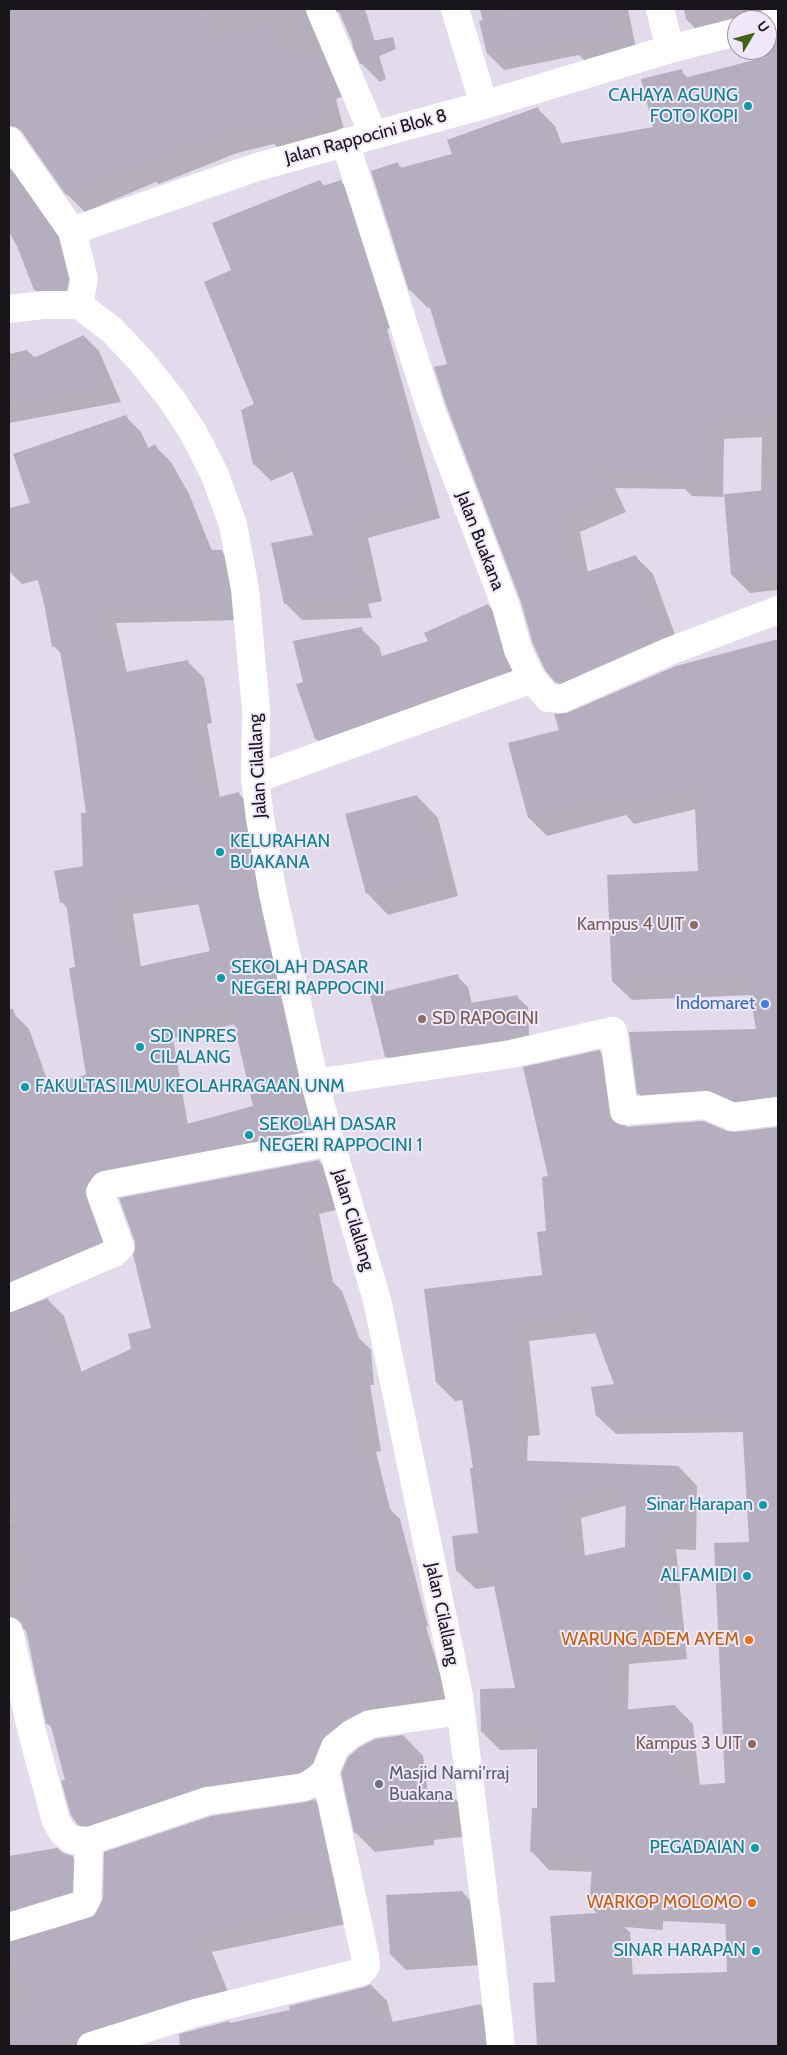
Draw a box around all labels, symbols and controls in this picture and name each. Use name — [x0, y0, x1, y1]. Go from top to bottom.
north arrow — [727, 10, 777, 60]
text: U — [753, 17, 773, 36]
place label: CAHAYA AGUNG FOTO KOPI — [608, 85, 738, 128]
marker: CAHAYA AGUNG FOTO KOPI — [742, 100, 754, 112]
street label: Jalan Rappocini Blok 8 — [283, 105, 449, 169]
street label: Jalan Buakana — [451, 489, 509, 593]
street label: Jalan Cilallang — [244, 713, 272, 819]
place label: KELURAHAN BUAKANA — [230, 831, 330, 874]
marker: KELURAHAN BUAKANA — [214, 846, 226, 858]
place label: Kampus 4 UIT — [577, 914, 684, 936]
marker: Kampus 4 UIT — [688, 919, 700, 931]
place label: SEKOLAH DASAR NEGERI RAPPOCINI — [231, 957, 384, 1000]
marker: SEKOLAH DASAR NEGERI RAPPOCINI — [215, 972, 227, 984]
place label: Indomaret — [675, 993, 755, 1015]
marker: Indomaret — [759, 998, 771, 1010]
place label: SD RAPOCINI — [432, 1008, 539, 1030]
marker: SD RAPOCINI — [416, 1013, 428, 1025]
place label: SD INPRES CILALANG — [150, 1026, 237, 1068]
marker: SD INPRES CILALANG — [134, 1041, 146, 1053]
place label: FAKULTAS ILMU KEOLAHRAGAAN UNM — [35, 1076, 345, 1098]
marker: FAKULTAS ILMU KEOLAHRAGAAN UNM — [19, 1081, 31, 1093]
place label: SEKOLAH DASAR NEGERI RAPPOCINI 1 — [259, 1114, 422, 1156]
marker: SEKOLAH DASAR NEGERI RAPPOCINI 1 — [243, 1129, 255, 1141]
street label: Jalan Cilallang — [327, 1167, 379, 1273]
place label: Sinar Harapan — [646, 1494, 753, 1516]
marker: Sinar Harapan — [757, 1499, 769, 1511]
street label: Jalan Cilallang — [421, 1561, 463, 1667]
place label: ALFAMIDI — [661, 1565, 737, 1587]
marker: ALFAMIDI — [741, 1570, 753, 1582]
place label: WARUNG ADEM AYEM — [561, 1629, 739, 1651]
marker: WARUNG ADEM AYEM — [743, 1634, 755, 1646]
place label: Kampus 3 UIT — [635, 1733, 742, 1755]
marker: Kampus 3 UIT — [746, 1738, 758, 1750]
place label: Masjid Nami'rraj Buakana — [389, 1763, 509, 1806]
marker: Masjid Nami'rraj Buakana — [373, 1778, 385, 1790]
place label: PEGADAIAN — [649, 1837, 745, 1859]
marker: PEGADAIAN — [749, 1842, 761, 1854]
place label: WARKOP MOLOMO — [587, 1892, 742, 1914]
marker: WARKOP MOLOMO — [746, 1897, 758, 1909]
place label: SINAR HARAPAN — [613, 1940, 746, 1962]
marker: SINAR HARAPAN — [750, 1945, 762, 1957]

